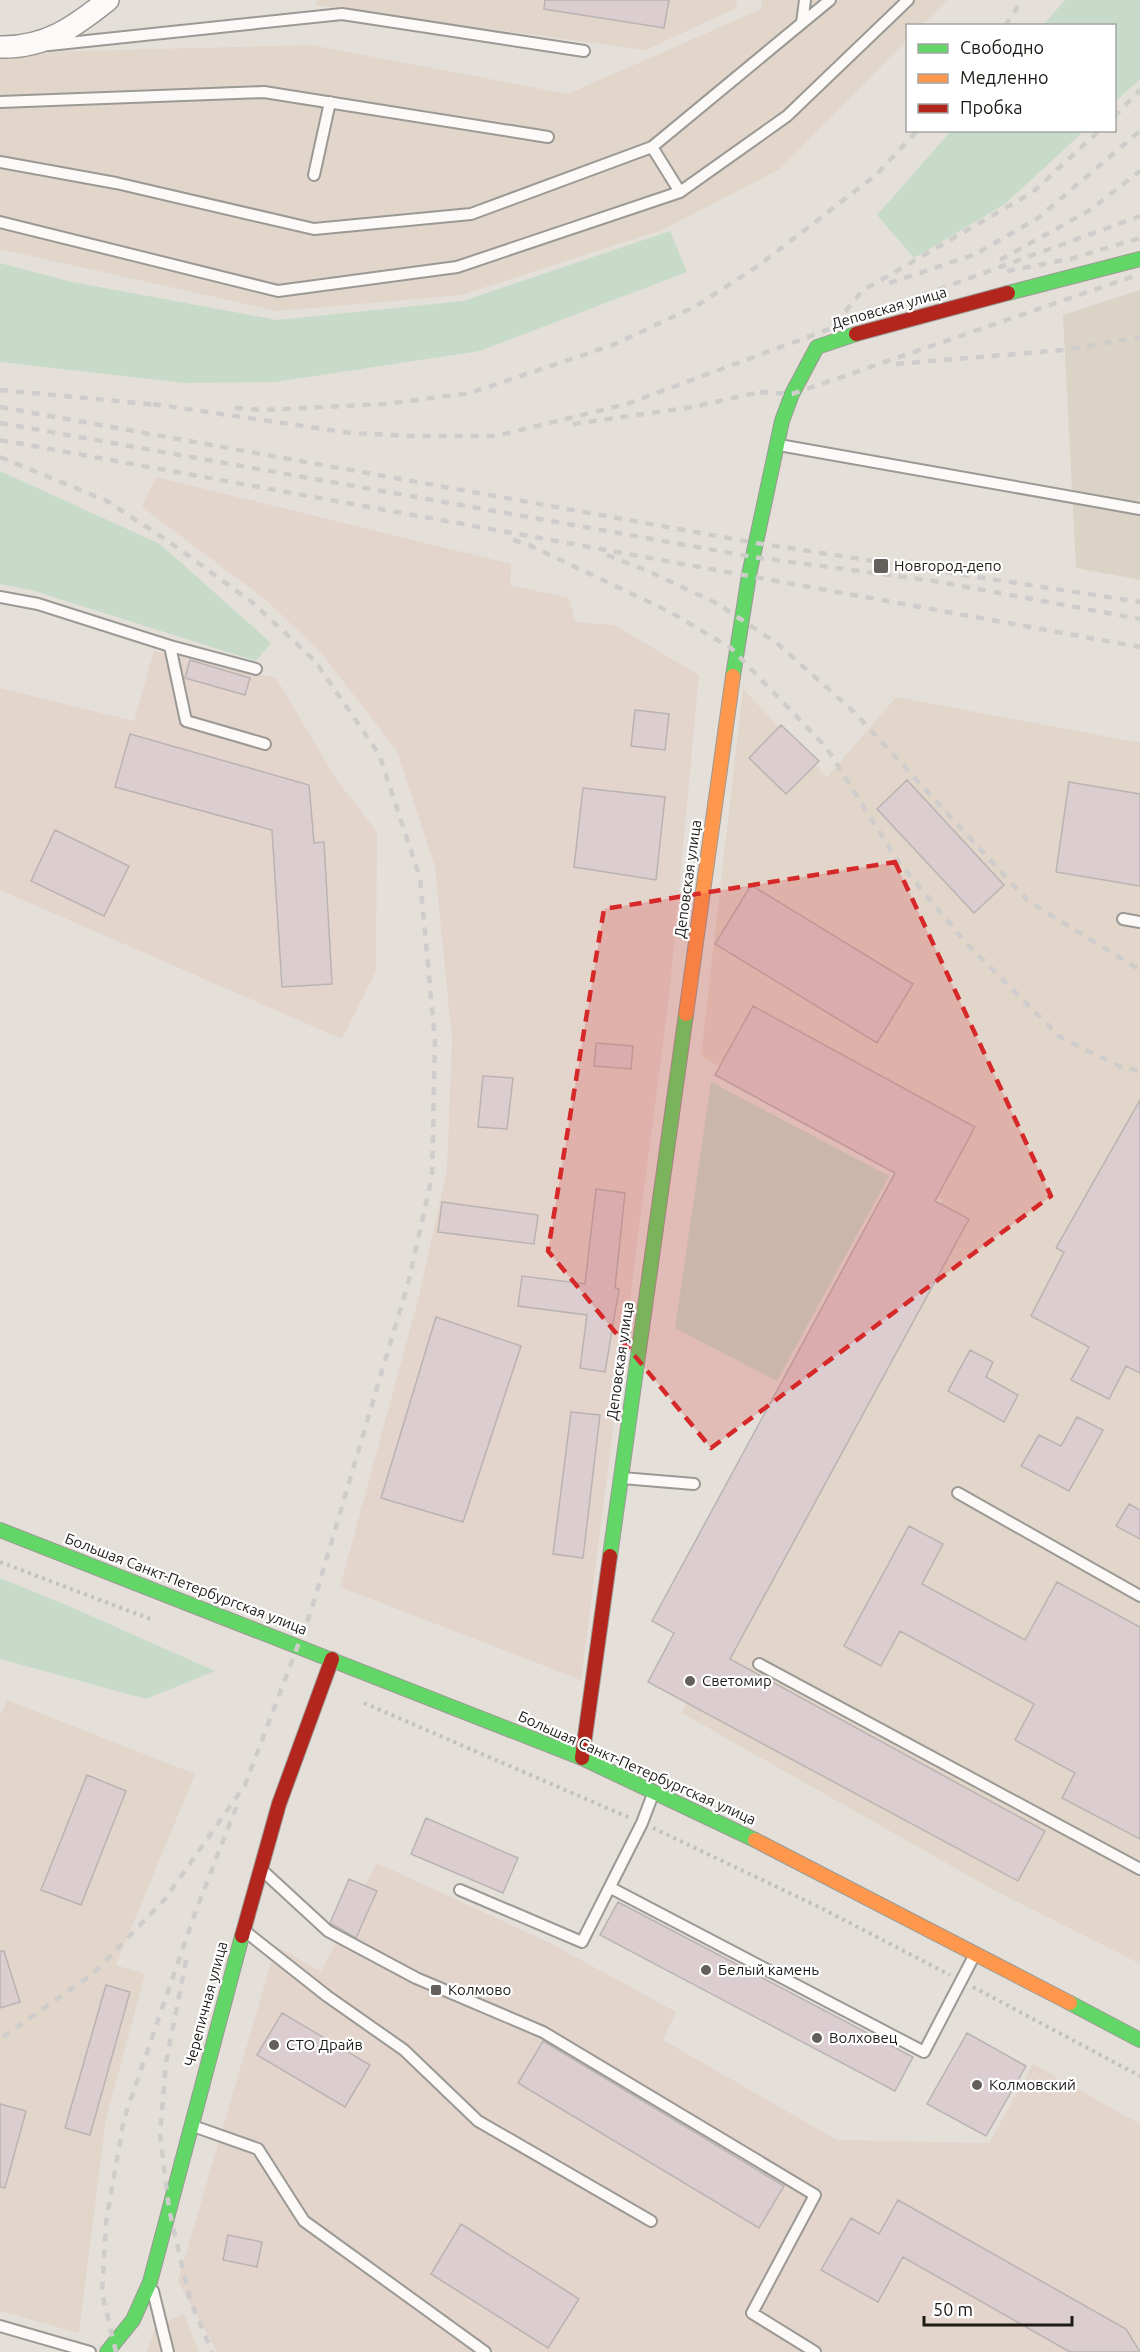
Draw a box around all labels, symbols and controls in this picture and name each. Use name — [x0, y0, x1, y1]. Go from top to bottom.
legend — [906, 24, 1116, 132]
text: Свободно — [960, 37, 1044, 57]
text: Медленно — [960, 67, 1049, 87]
text: Пробка — [960, 97, 1023, 117]
street label: Деповская улица — [829, 283, 949, 332]
marker: Новгород-депо — [872, 557, 890, 575]
place label: Новгород-депо — [894, 557, 1001, 574]
street label: Деповская улица — [671, 819, 704, 939]
street label: Деповская улица — [603, 1301, 636, 1421]
street label: Большая Санкт-Петербургская улица — [63, 1529, 310, 1638]
place label: Светомир — [702, 1672, 772, 1689]
marker: Светомир — [683, 1674, 697, 1688]
street label: Большая Санкт-Петербургская улица — [516, 1707, 759, 1828]
street label: Черепичная улица — [181, 1939, 230, 2068]
place label: Белый камень — [718, 1961, 819, 1978]
marker: Белый камень — [699, 1963, 713, 1977]
place label: Колмово — [448, 1981, 511, 1998]
marker: Колмово — [429, 1983, 443, 1997]
place label: Волховец — [829, 2029, 898, 2046]
marker: Волховец — [810, 2031, 824, 2045]
place label: СТО Драйв — [286, 2036, 363, 2053]
marker: СТО Драйв — [267, 2038, 281, 2052]
place label: Колмовский — [989, 2076, 1076, 2093]
marker: Колмовский — [970, 2078, 984, 2092]
scale bar — [924, 2289, 1072, 2327]
text: 50 m — [933, 2299, 973, 2319]

